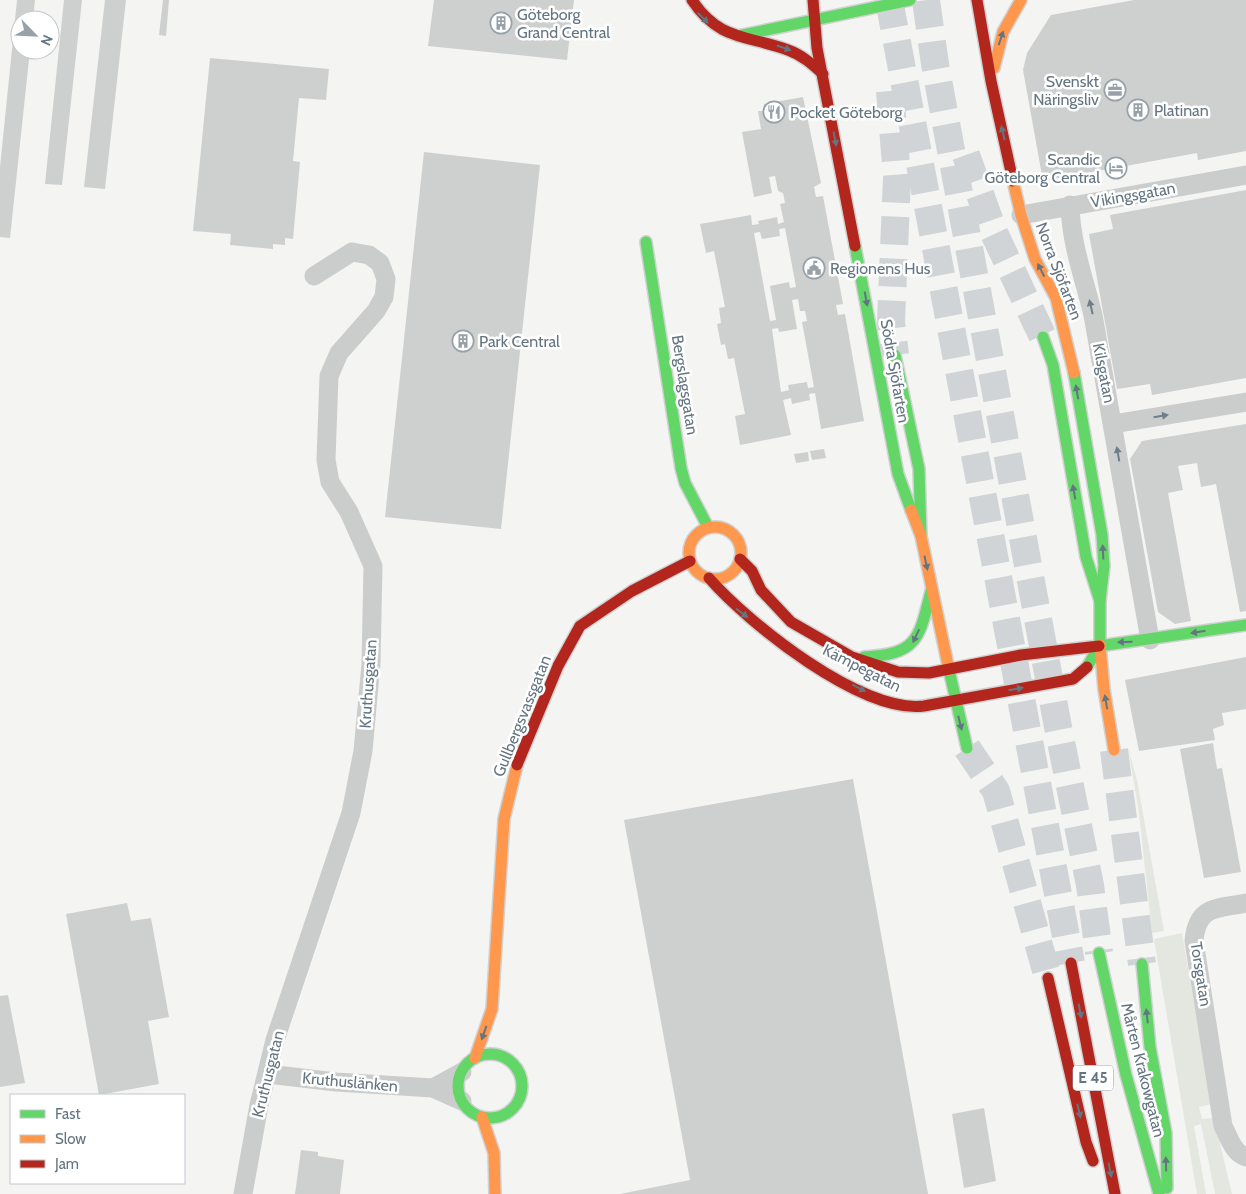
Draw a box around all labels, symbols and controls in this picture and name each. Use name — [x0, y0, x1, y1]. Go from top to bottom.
place label: Göteborg Grand Central — [517, 5, 610, 42]
north arrow — [10, 10, 60, 60]
building icon: Göteborg Grand Central — [489, 11, 513, 35]
one-way arrow — [697, 12, 709, 24]
one-way arrow — [998, 31, 1005, 46]
text: N — [37, 32, 57, 48]
one-way arrow — [777, 45, 792, 52]
place label: Svenskt Näringsliv — [1033, 72, 1100, 109]
office icon: Svenskt Näringsliv — [1103, 78, 1127, 102]
building icon: Platinan — [1126, 98, 1150, 122]
restaurant icon: Pocket Göteborg — [762, 100, 786, 124]
place label: Platinan — [1154, 101, 1209, 120]
place label: Pocket Göteborg — [790, 103, 904, 122]
one-way arrow — [999, 125, 1007, 140]
one-way arrow — [832, 131, 840, 147]
place label: Scandic Göteborg Central — [984, 150, 1100, 187]
hotel icon: Scandic Göteborg Central — [1104, 156, 1128, 180]
street label: Vikingsgatan — [1089, 178, 1177, 212]
street label: Norra Sjöfarten — [1032, 220, 1086, 322]
public building icon: Regionens Hus — [802, 256, 826, 280]
place label: Regionens Hus — [830, 259, 931, 278]
one-way arrow — [1037, 263, 1045, 278]
one-way arrow — [863, 291, 871, 307]
one-way arrow — [1087, 300, 1095, 315]
street label: Södra Sjöfarten — [877, 318, 913, 424]
building icon: Park Central — [451, 329, 475, 353]
place label: Park Central — [479, 332, 560, 351]
street label: Bergslagsgatan — [668, 334, 702, 436]
street label: Kilsgatan — [1089, 341, 1119, 405]
one-way arrow — [1073, 384, 1081, 400]
one-way arrow — [1154, 411, 1170, 419]
one-way arrow — [1114, 446, 1122, 462]
one-way arrow — [1070, 484, 1078, 500]
one-way arrow — [1099, 544, 1107, 560]
one-way arrow — [923, 555, 931, 571]
one-way arrow — [735, 608, 749, 618]
one-way arrow — [912, 629, 920, 643]
one-way arrow — [1190, 629, 1206, 637]
one-way arrow — [1117, 638, 1133, 646]
street label: Kruthusgatan — [355, 639, 381, 729]
street label: Kämpegatan — [820, 640, 904, 696]
street label: Gullbergsvassgatan — [489, 652, 555, 780]
one-way arrow — [852, 684, 866, 692]
one-way arrow — [1008, 684, 1024, 692]
one-way arrow — [1102, 694, 1110, 710]
one-way arrow — [956, 715, 964, 730]
street label: Torsgatan — [1187, 940, 1215, 1008]
street label: Mårten Krakowgatan — [1117, 1001, 1169, 1139]
one-way arrow — [1076, 1003, 1084, 1019]
one-way arrow — [1143, 1008, 1151, 1024]
one-way arrow — [480, 1026, 488, 1041]
street label: Kruthusgatan — [248, 1028, 288, 1120]
road number: E 45 — [1073, 1066, 1113, 1090]
street label: Kruthuslänken — [301, 1068, 399, 1096]
legend — [10, 1094, 185, 1184]
one-way arrow — [1075, 1103, 1083, 1118]
text: Fast — [55, 1105, 80, 1123]
text: Slow — [55, 1130, 86, 1148]
text: Jam — [54, 1155, 79, 1173]
one-way arrow — [1162, 1155, 1170, 1171]
one-way arrow — [1107, 1163, 1115, 1179]

